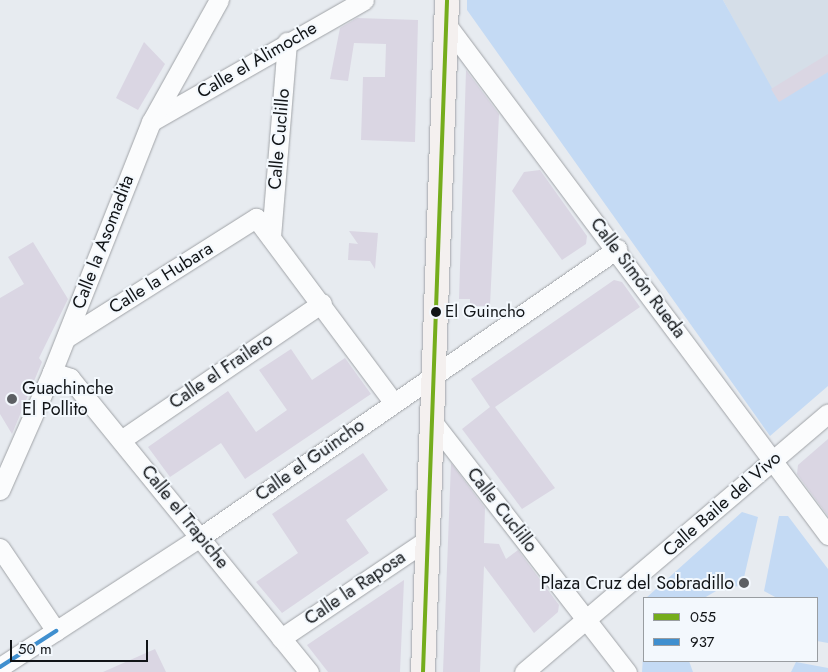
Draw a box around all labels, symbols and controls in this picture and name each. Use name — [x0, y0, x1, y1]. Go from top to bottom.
street label: Calle el Alimoche — [193, 17, 321, 103]
street label: Calle Cuclillo — [264, 88, 294, 190]
street label: Calle la Asomadita — [68, 172, 138, 312]
street label: Calle Simón Rueda — [586, 214, 690, 342]
street label: Calle la Hubara — [105, 238, 217, 318]
place label: El Guincho — [445, 302, 525, 322]
marker: El Guincho — [431, 307, 441, 317]
street label: Calle el Frailero — [165, 328, 277, 414]
place label: Guachinche El Pollito — [22, 378, 114, 420]
marker: Guachinche El Pollito — [6, 393, 18, 405]
street label: Calle el Guincho — [251, 414, 369, 506]
street label: Calle Baile del Vivo — [659, 447, 785, 561]
street label: Calle el Trapiche — [137, 461, 233, 573]
street label: Calle Cuclillo — [462, 463, 542, 557]
street label: Calle la Raposa — [301, 546, 409, 630]
place label: Plaza Cruz del Sobradillo — [540, 572, 734, 594]
marker: Plaza Cruz del Sobradillo — [738, 577, 750, 589]
legend — [643, 597, 818, 662]
text: 055 — [690, 606, 716, 628]
scale bar — [12, 630, 150, 662]
text: 937 — [690, 631, 714, 653]
text: 50 m — [18, 638, 52, 660]

